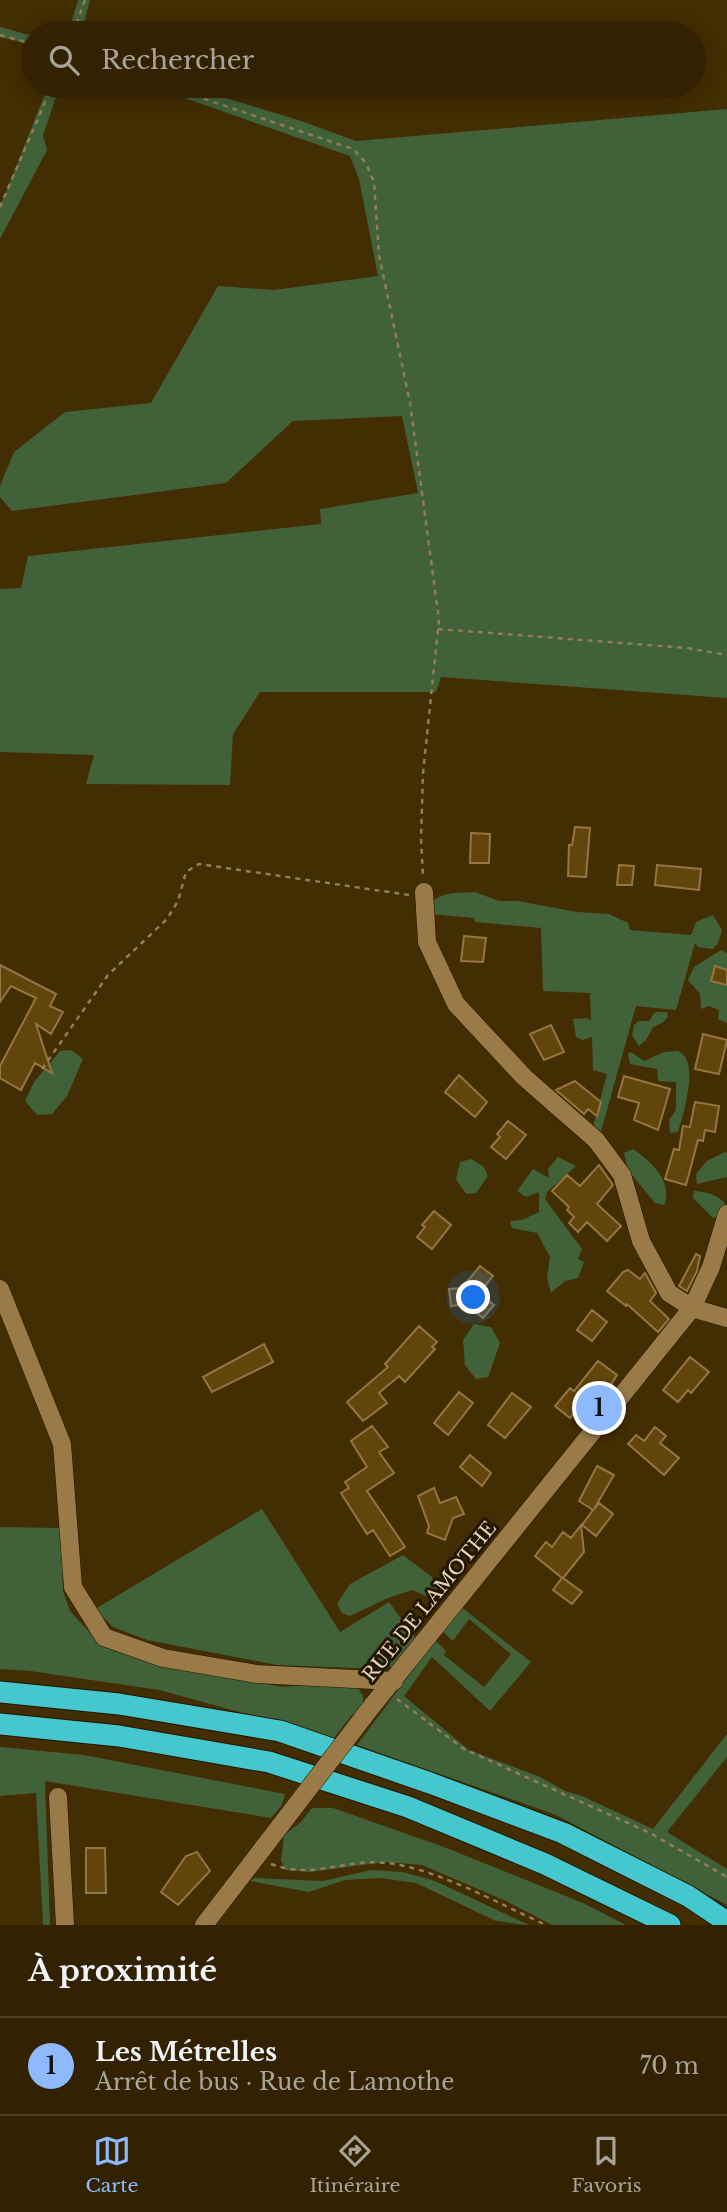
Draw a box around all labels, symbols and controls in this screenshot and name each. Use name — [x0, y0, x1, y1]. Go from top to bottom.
search box — [21, 21, 706, 98]
icon: search — [45, 41, 83, 79]
text: Rechercher — [101, 44, 254, 76]
your location — [456, 1280, 490, 1314]
pin: 1 — [576, 1382, 622, 1434]
street label: RUE DE LAMOTHE — [358, 1517, 501, 1686]
text: À proximité — [28, 1952, 217, 1989]
text: Les Métrelles — [95, 2036, 277, 2068]
text: 1 — [46, 2052, 56, 2080]
text: 70 m — [640, 2052, 699, 2080]
text: Arrêt de bus · Rue de Lamothe — [95, 2068, 454, 2096]
tab: Carte — [86, 2132, 138, 2197]
tab: Itinéraire — [309, 2132, 400, 2197]
tab: Favoris — [572, 2132, 641, 2197]

